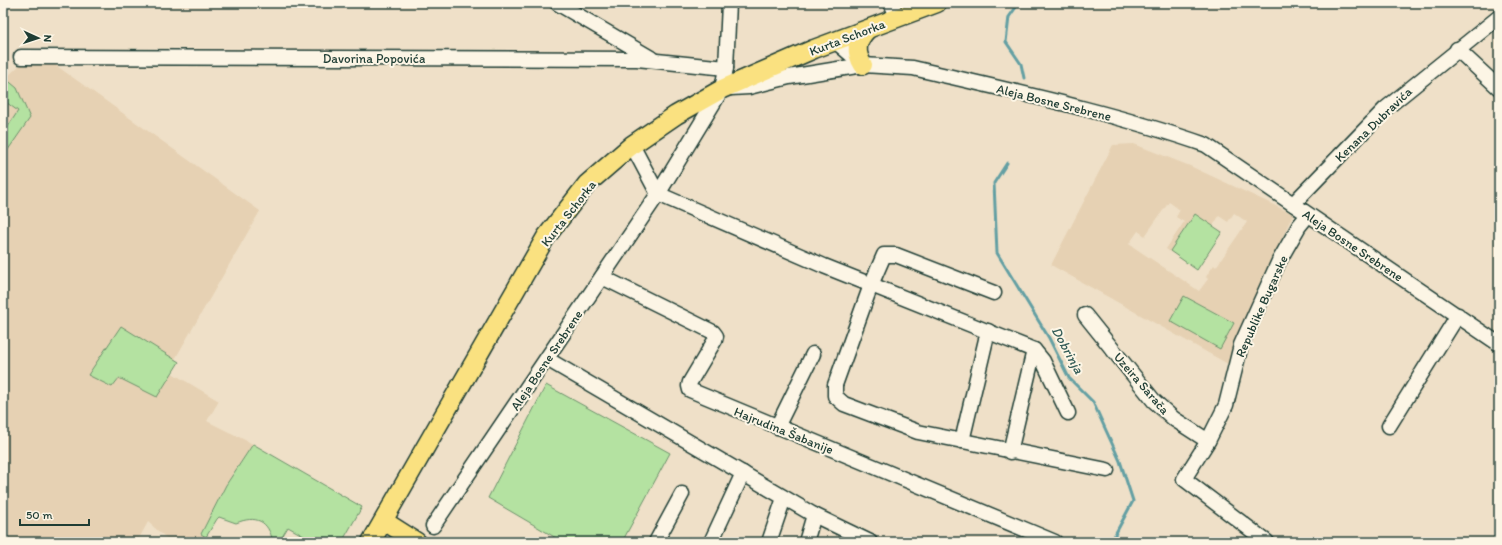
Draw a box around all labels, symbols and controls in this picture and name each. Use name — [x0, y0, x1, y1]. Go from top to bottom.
street label: Kurta Schorka — [807, 16, 887, 59]
north arrow — [18, 18, 58, 58]
text: N — [41, 34, 54, 43]
street label: Davorina Popovića — [323, 51, 426, 66]
street label: Aleja Bosne Srebrene — [995, 81, 1113, 124]
street label: Kenana Dubravića — [1332, 84, 1415, 165]
street label: Kurta Schorka — [538, 177, 599, 249]
street label: Aleja Bosne Srebrene — [1300, 206, 1406, 285]
street label: Republike Bugarske — [1232, 253, 1291, 360]
street label: Aleja Bosne Srebrene — [507, 307, 586, 413]
water label: Dobrinja — [1048, 324, 1088, 377]
street label: Uzeira Sarača — [1111, 349, 1173, 418]
street label: Hajrudina Šabanije — [732, 404, 836, 457]
scale bar — [20, 501, 89, 527]
text: 50 m — [26, 508, 52, 522]

